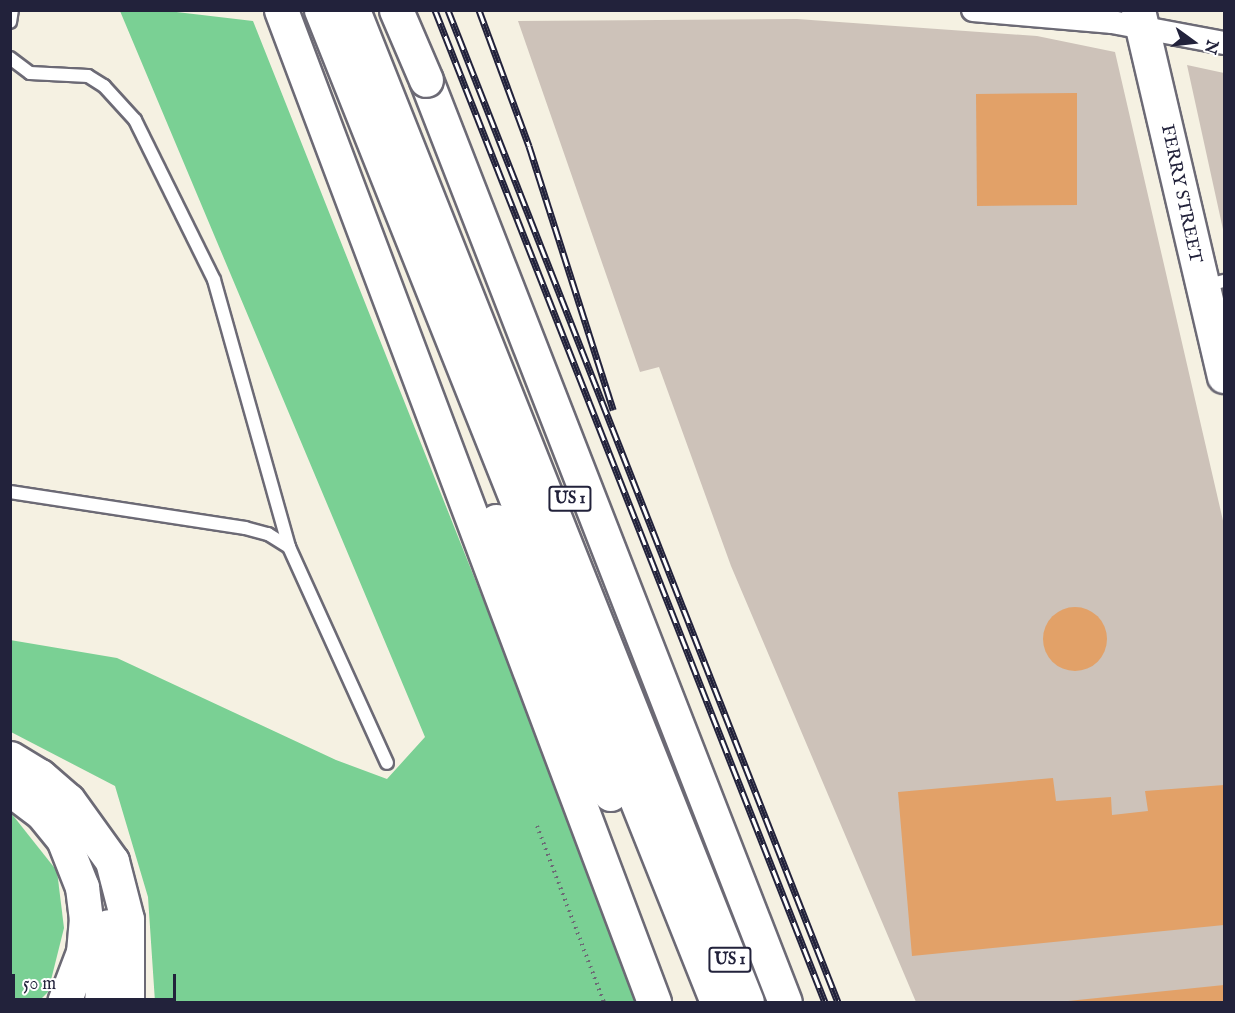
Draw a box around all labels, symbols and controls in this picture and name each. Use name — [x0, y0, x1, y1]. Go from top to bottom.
north arrow — [1163, 12, 1223, 72]
text: N — [1199, 37, 1222, 56]
street label: FERRY STREET — [1155, 123, 1205, 265]
road number: US 1 — [548, 486, 592, 512]
road number: US 1 — [708, 947, 752, 973]
scale bar — [15, 962, 178, 1000]
text: 50 m — [23, 973, 56, 996]

